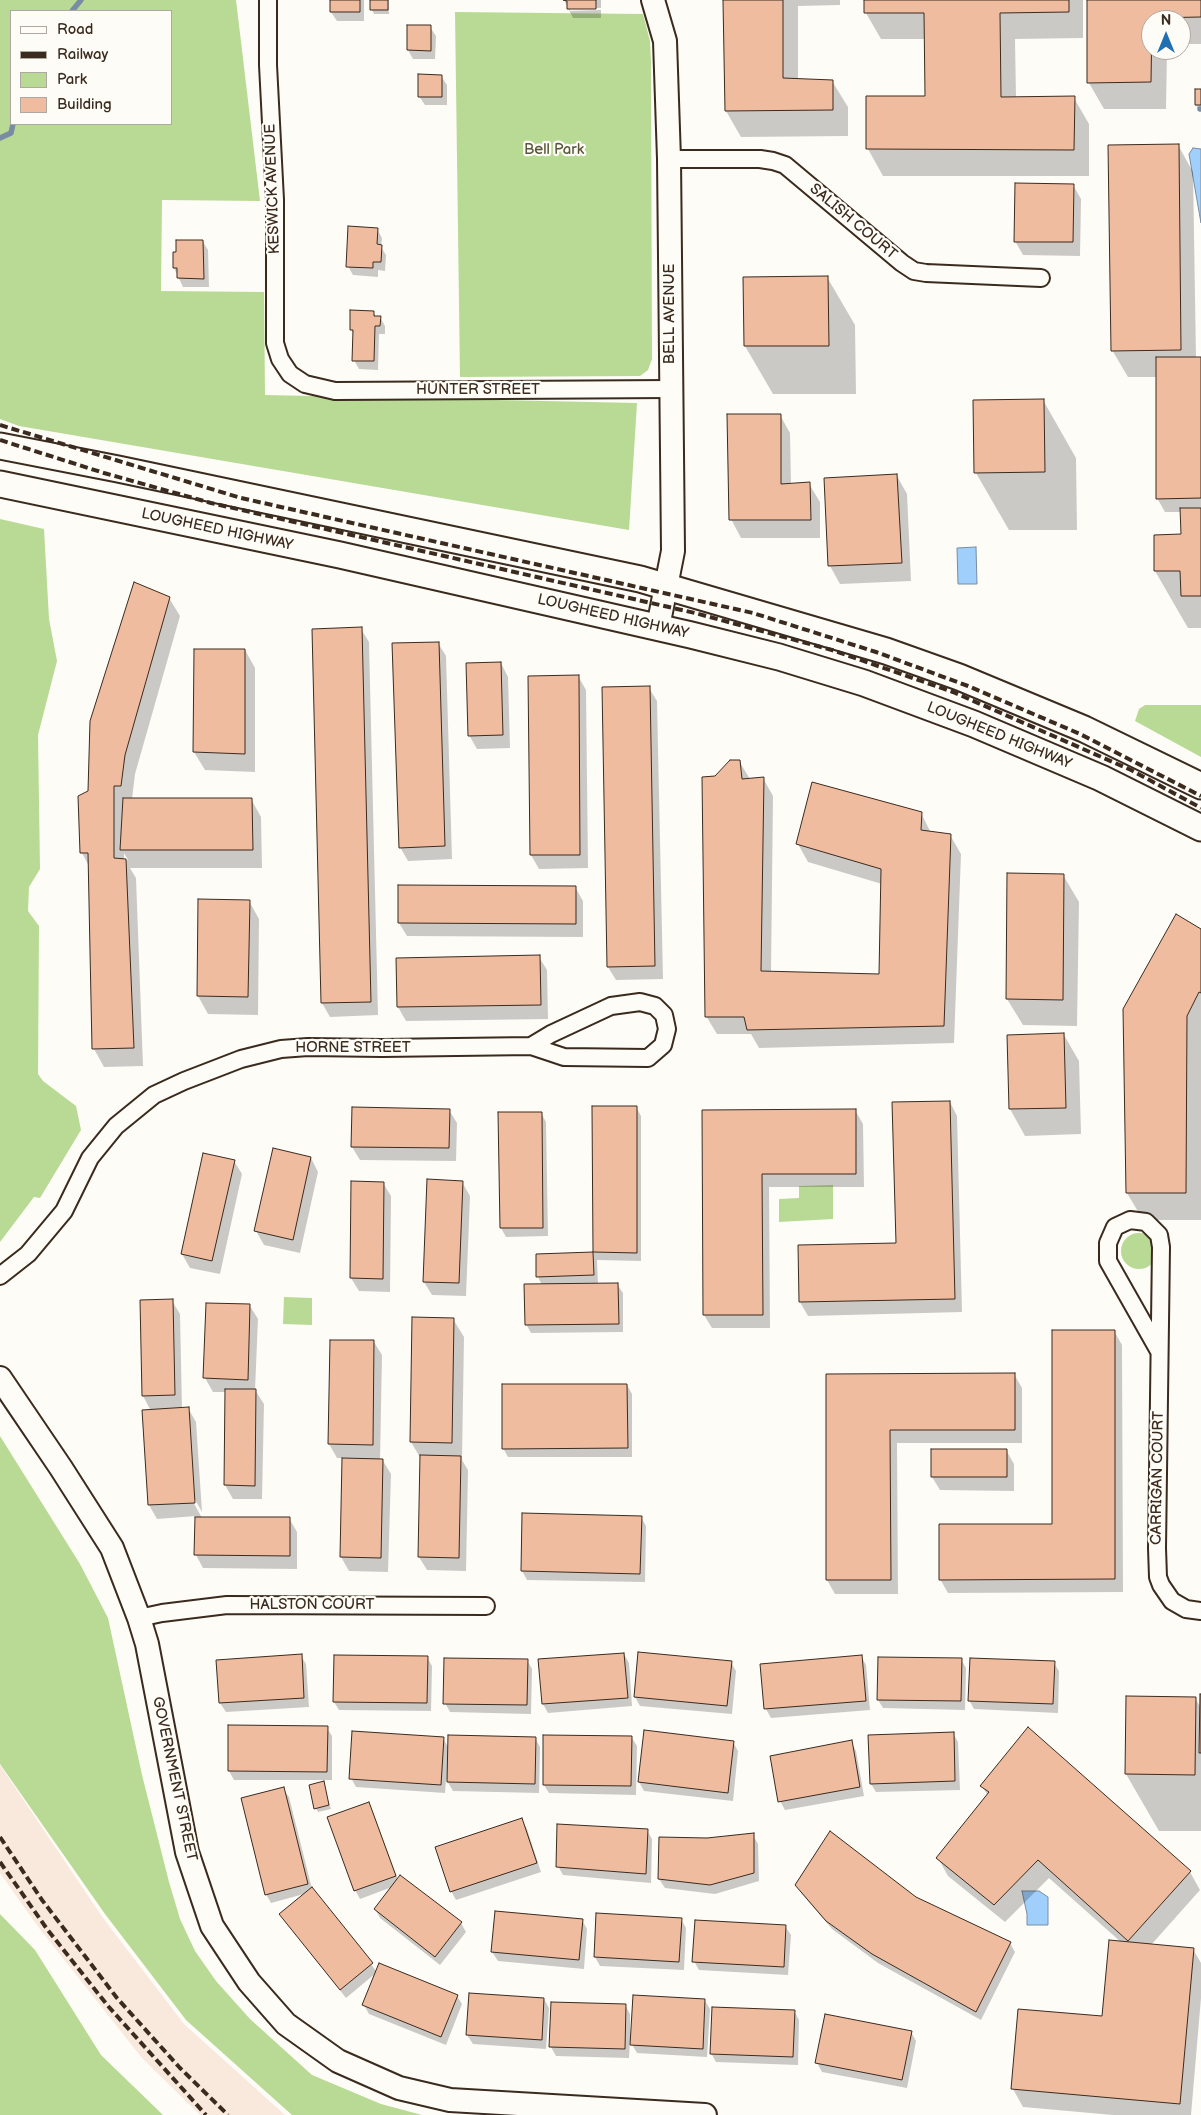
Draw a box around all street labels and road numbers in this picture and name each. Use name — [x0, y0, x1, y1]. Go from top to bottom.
street label: KESWICK AVENUE — [262, 123, 284, 255]
street label: SALISH COURT — [806, 180, 900, 264]
street label: BELL AVENUE — [661, 264, 679, 364]
street label: HUNTER STREET — [416, 381, 540, 399]
street label: LOUGHEED HIGHWAY — [140, 505, 294, 555]
street label: LOUGHEED HIGHWAY — [536, 591, 690, 643]
street label: LOUGHEED HIGHWAY — [924, 699, 1074, 773]
street label: HORNE STREET — [295, 1039, 411, 1057]
street label: CARRIGAN COURT — [1148, 1411, 1168, 1545]
street label: HALSTON COURT — [249, 1596, 375, 1614]
street label: GOVERNMENT STREET — [148, 1695, 200, 1863]

